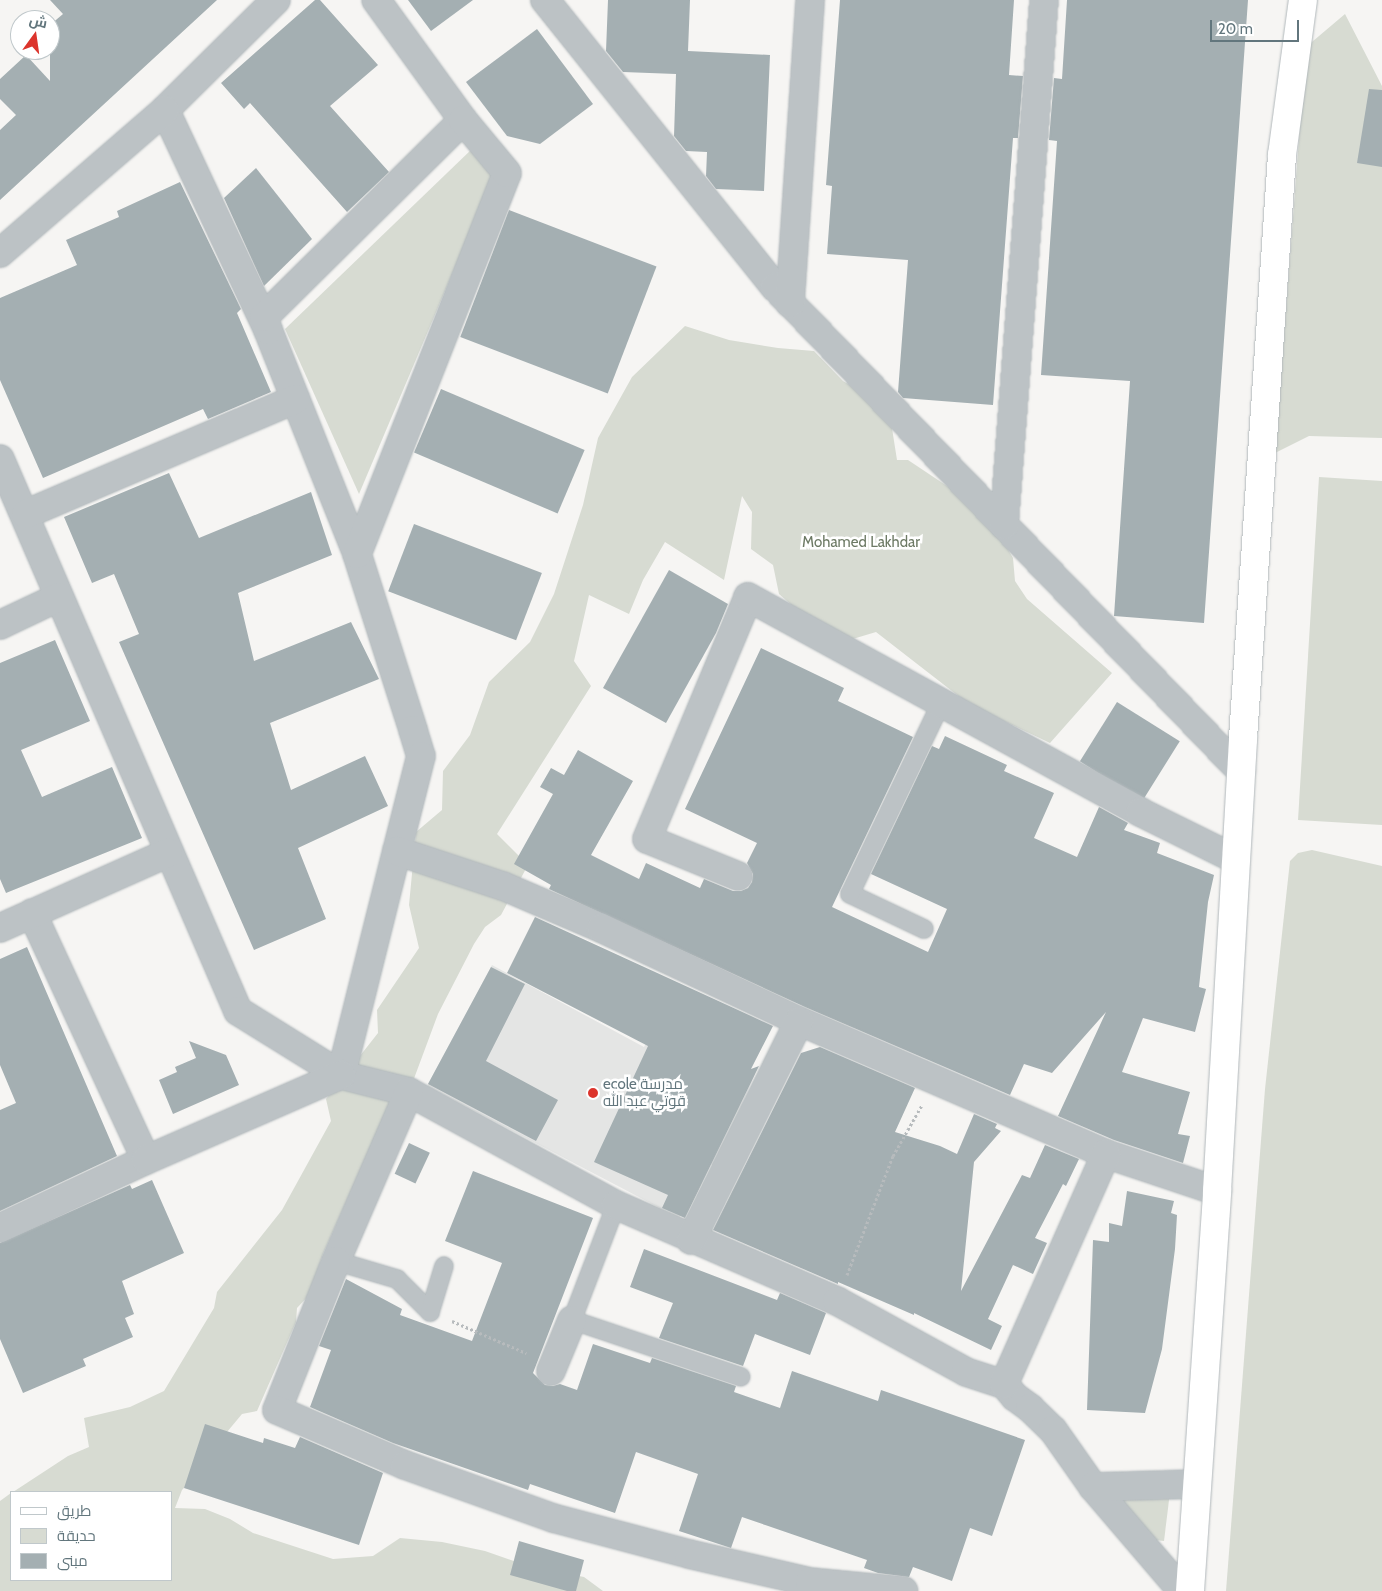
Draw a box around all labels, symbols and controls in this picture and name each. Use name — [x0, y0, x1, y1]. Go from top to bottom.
north arrow — [10, 10, 60, 60]
scale bar — [1212, 10, 1301, 42]
text: ش — [27, 11, 49, 32]
text: 20 m — [1218, 20, 1253, 38]
park label: Mohamed Lakhdar — [802, 534, 920, 552]
place label: ecole مدرسة قوتي عبد الله — [603, 1075, 686, 1110]
marker: ecole مدرسة قوتي عبد الله — [587, 1087, 599, 1099]
legend — [10, 1491, 172, 1581]
text: طريق — [57, 1502, 91, 1520]
text: حديقة — [57, 1527, 96, 1545]
text: مبنى — [57, 1552, 88, 1570]

